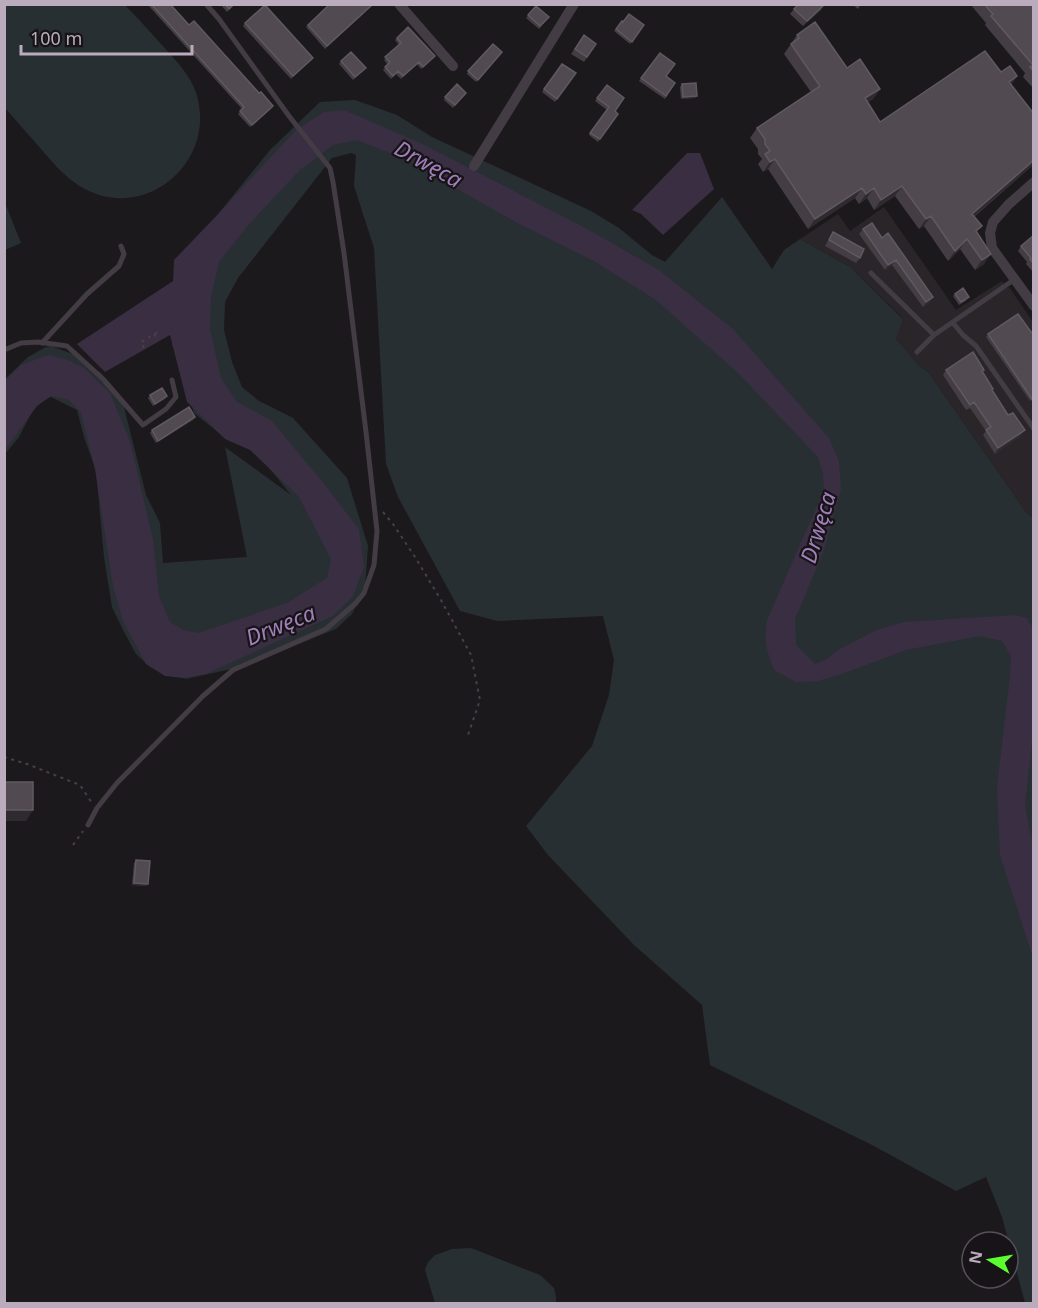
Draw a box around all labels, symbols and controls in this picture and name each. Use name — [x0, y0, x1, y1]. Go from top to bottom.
scale bar — [21, 18, 192, 56]
text: 100 m — [30, 26, 82, 50]
water label: Drwęca — [390, 132, 469, 194]
water label: Drwęca — [792, 487, 842, 566]
water label: Drwęca — [241, 596, 320, 652]
north arrow — [960, 1230, 1020, 1290]
text: N — [963, 1249, 987, 1266]

